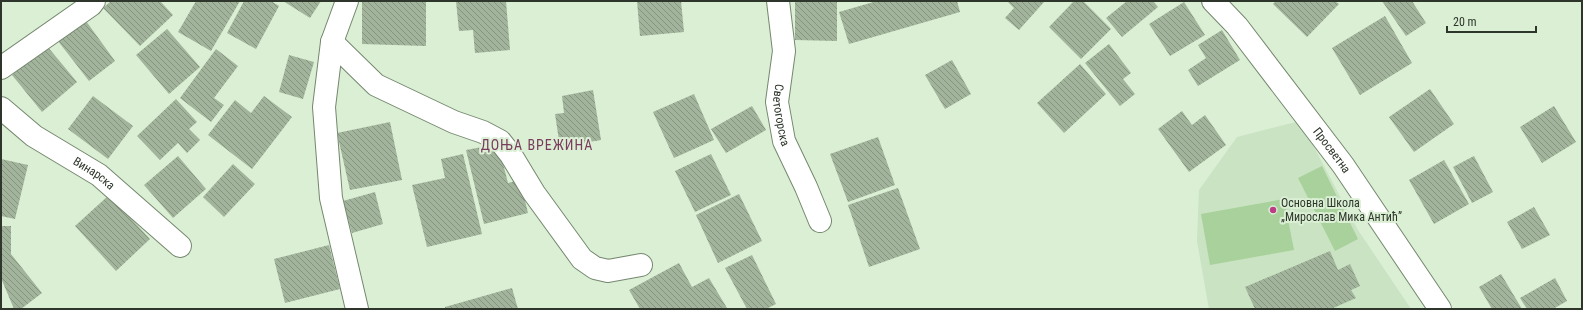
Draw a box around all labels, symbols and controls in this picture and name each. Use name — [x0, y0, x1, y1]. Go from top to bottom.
scale bar — [1447, 8, 1536, 34]
text: 20 m — [1453, 15, 1477, 29]
street label: Светогорска — [770, 83, 793, 149]
street label: Просветна — [1310, 125, 1354, 176]
district label: ДОЊА ВРЕЖИНА — [481, 137, 593, 153]
street label: Винарска — [71, 154, 118, 193]
place label: Основна Школа „Мирослав Мика Антић” — [1281, 196, 1402, 224]
marker: Основна Школа „Мирослав Мика Антић” — [1268, 205, 1278, 215]

